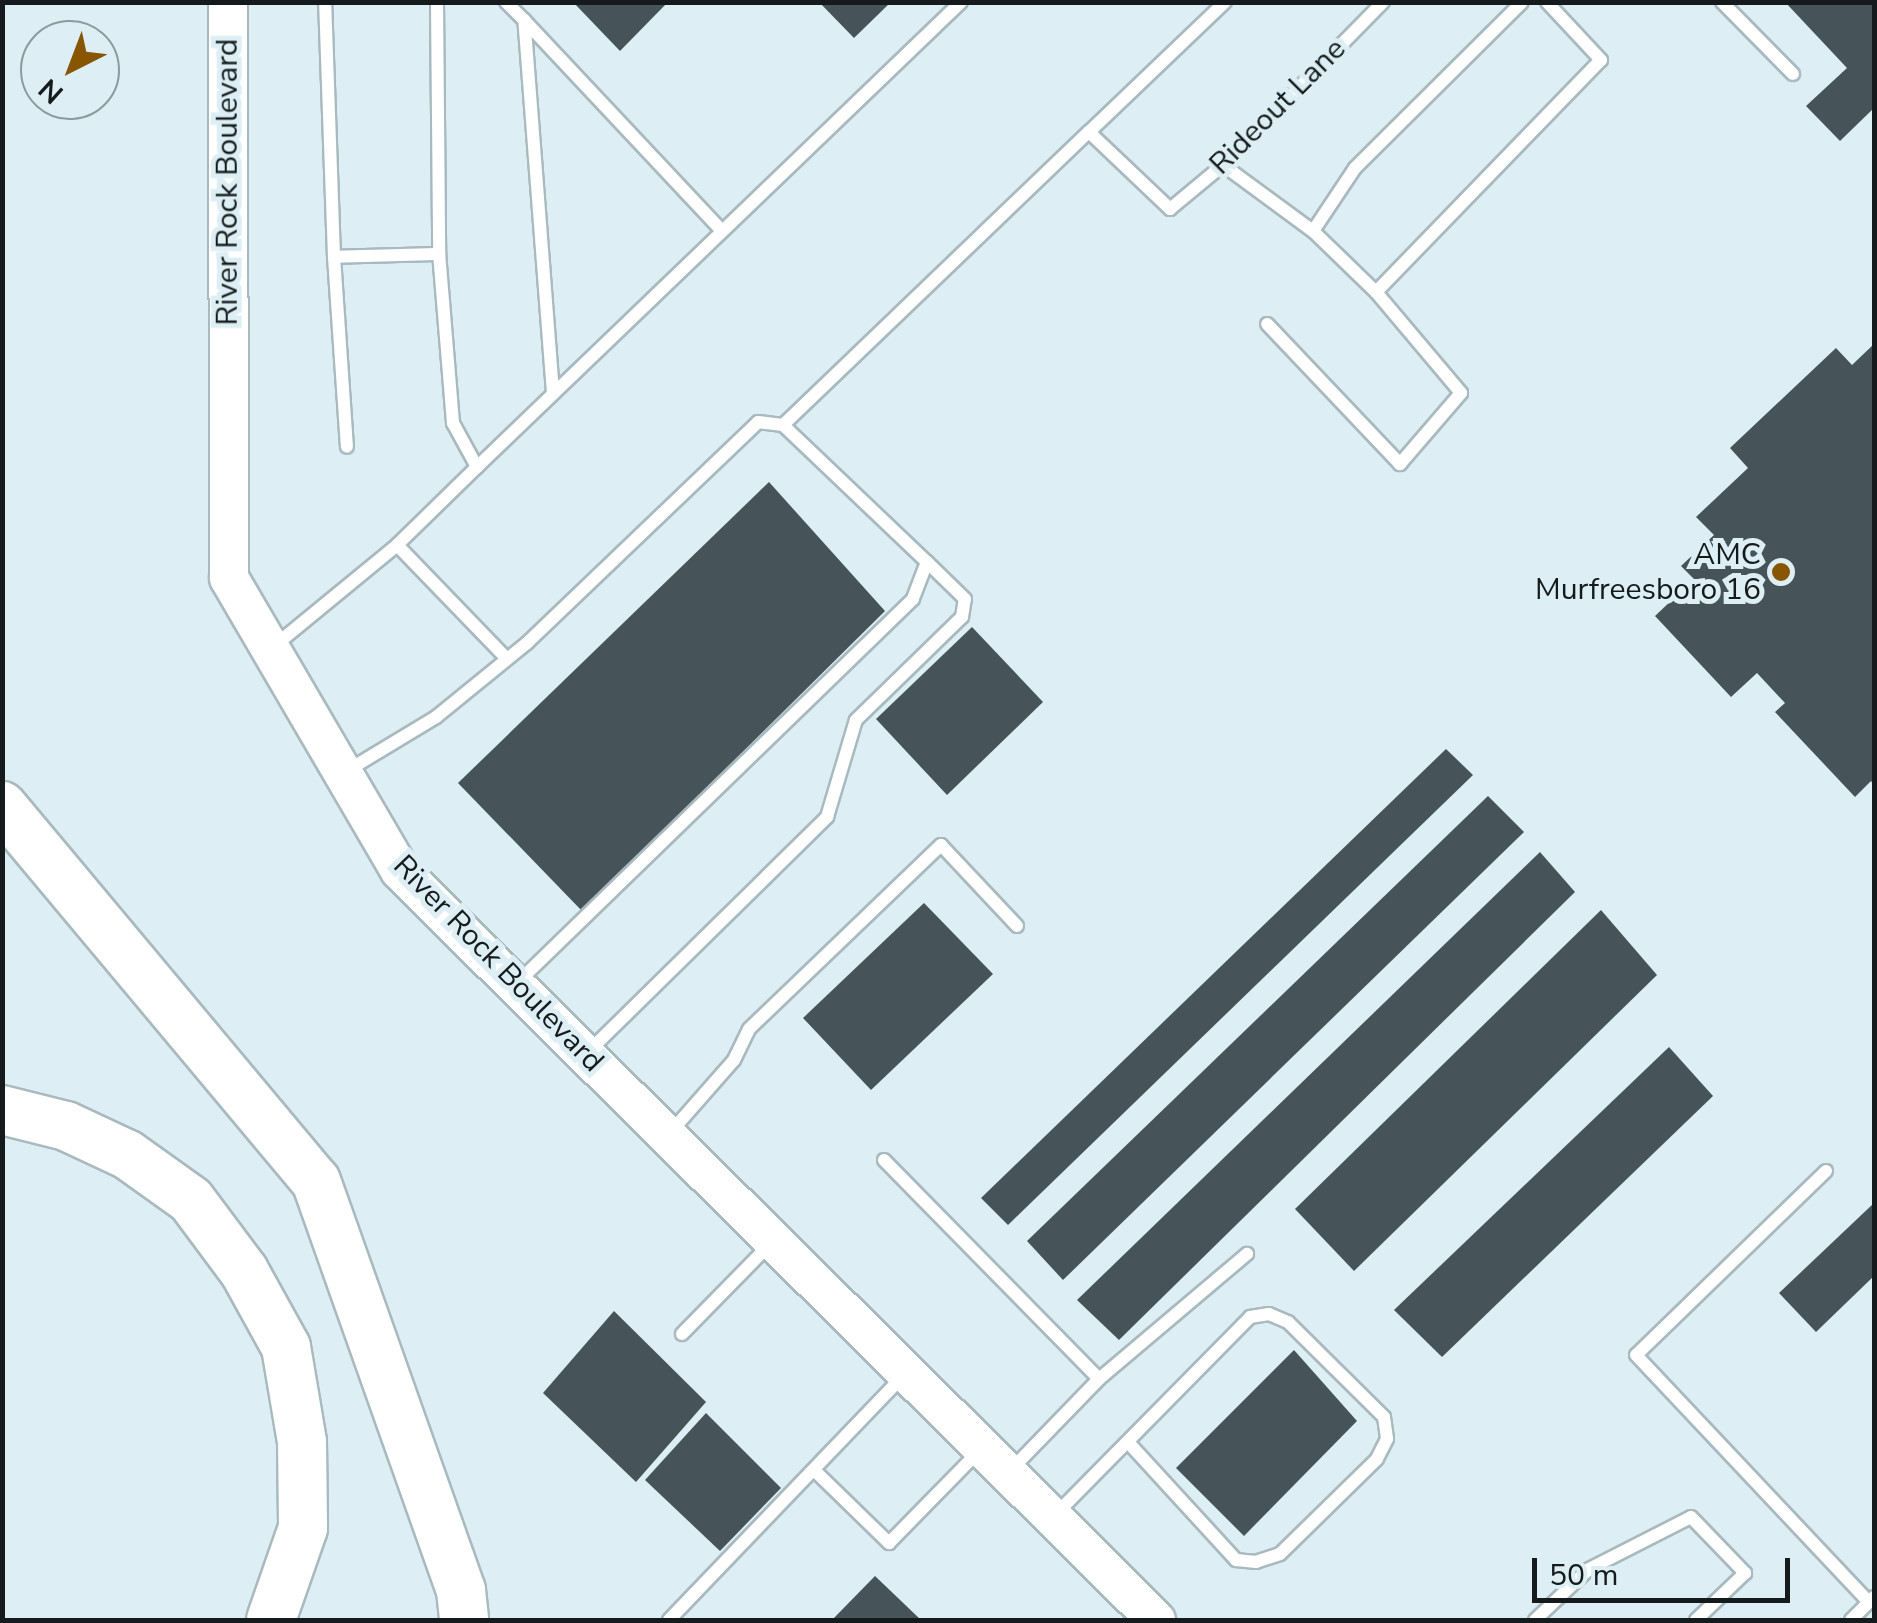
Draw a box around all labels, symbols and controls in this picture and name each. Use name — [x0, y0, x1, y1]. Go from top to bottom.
north arrow — [20, 20, 120, 120]
street label: Rideout Lane — [1203, 32, 1353, 182]
street label: River Rock Boulevard — [210, 38, 246, 326]
text: N — [31, 70, 72, 112]
place label: AMC Murfreesboro 16 — [1535, 537, 1761, 608]
marker: AMC Murfreesboro 16 — [1770, 561, 1792, 583]
street label: River Rock Boulevard — [385, 848, 611, 1080]
scale bar — [1537, 1538, 1794, 1600]
text: 50 m — [1549, 1555, 1618, 1596]

